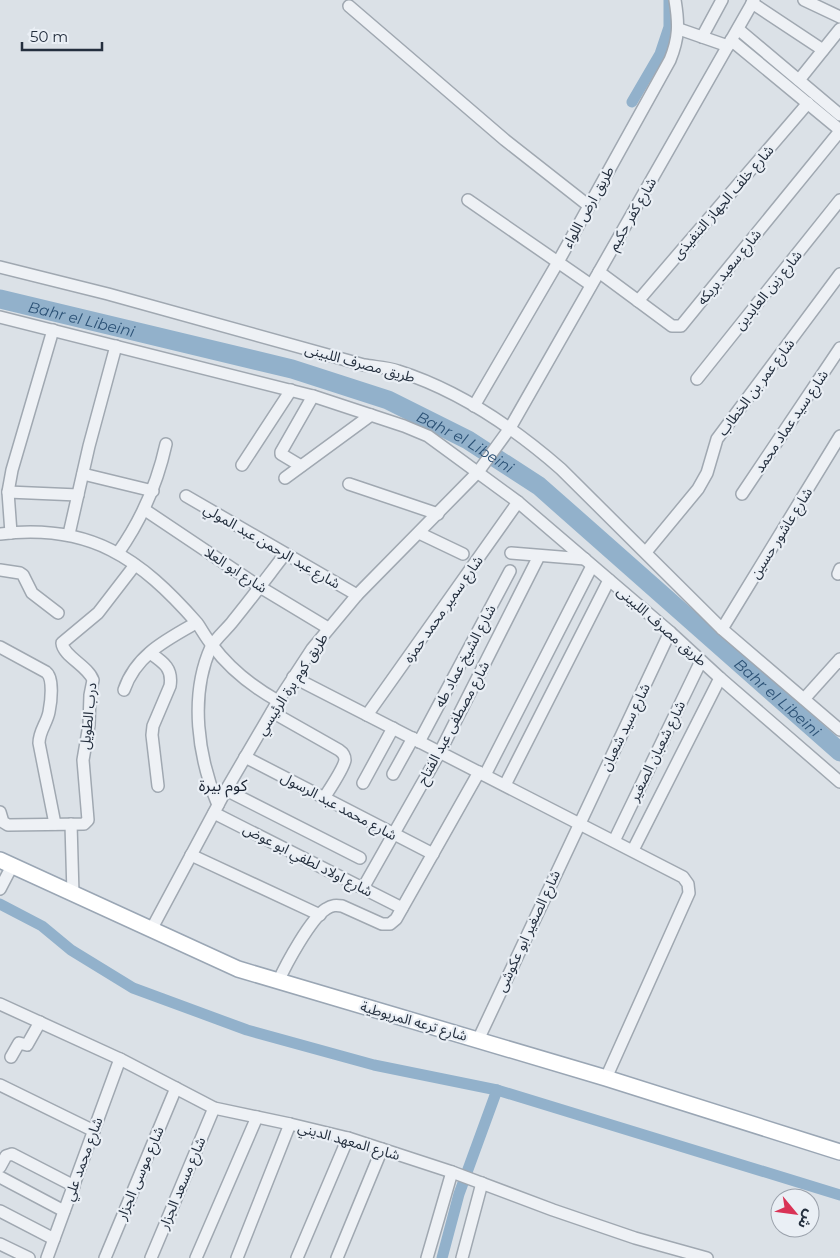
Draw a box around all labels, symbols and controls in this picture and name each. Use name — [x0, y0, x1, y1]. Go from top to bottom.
scale bar — [22, 20, 102, 52]
text: 50 m — [30, 27, 68, 46]
street label: شارع خلف الجهاز التنفيذى — [668, 141, 779, 264]
street label: طريق ارض اللواء — [558, 163, 619, 251]
street label: شارع كفر حكيم — [604, 174, 662, 255]
street label: شارع سعيد بريكه — [693, 225, 767, 310]
street label: شارع زين العابدين — [730, 246, 807, 335]
water label: Bahr el Libeini — [26, 297, 138, 341]
street label: شارع عمر بن الخطاب — [714, 335, 800, 440]
street label: طريق مصرف اللبينى — [303, 340, 417, 387]
street label: شارع سيد عماد محمد — [750, 366, 834, 477]
water label: Bahr el Libeini — [414, 406, 518, 477]
street label: شارع عاشور حسين — [746, 484, 818, 583]
street label: شارع عبد الرحمن عبد المولي — [199, 500, 343, 594]
street label: شارع ابو العلا — [200, 543, 271, 599]
street label: شارع سمير محمد حمزه — [399, 552, 488, 667]
street label: طريق مصرف اللبينى — [613, 582, 711, 671]
street label: شارع الشيخ عماد طه — [430, 602, 501, 711]
street label: طريق كوم برة الرئيسي — [252, 630, 334, 740]
water label: Bahr el Libeini — [731, 654, 826, 741]
street label: شارع مصطفى عبد الفتاح — [413, 658, 495, 789]
street label: شارع سيد شعبان — [596, 680, 656, 775]
street label: درب الطويل — [76, 681, 101, 750]
street label: شارع شعبان الصغير — [624, 698, 691, 806]
street label: شارع محمد عبد الرسول — [277, 768, 400, 846]
district label: كوم بيرة — [199, 776, 248, 798]
street label: شارع اولاد لطفي ابو عوض — [239, 820, 376, 902]
street label: شارع الصغير ابو عكوشى — [492, 867, 566, 996]
street label: شارع ترعه المريوطية — [358, 997, 470, 1047]
street label: شارع محمد علي — [59, 1115, 109, 1204]
street label: شارع المعهد الديني — [295, 1118, 402, 1166]
street label: شارع موسى الجزار — [112, 1124, 170, 1224]
street label: شارع مسعد الجزار — [154, 1134, 211, 1233]
north arrow — [770, 1188, 820, 1238]
text: ش — [794, 1207, 819, 1232]

